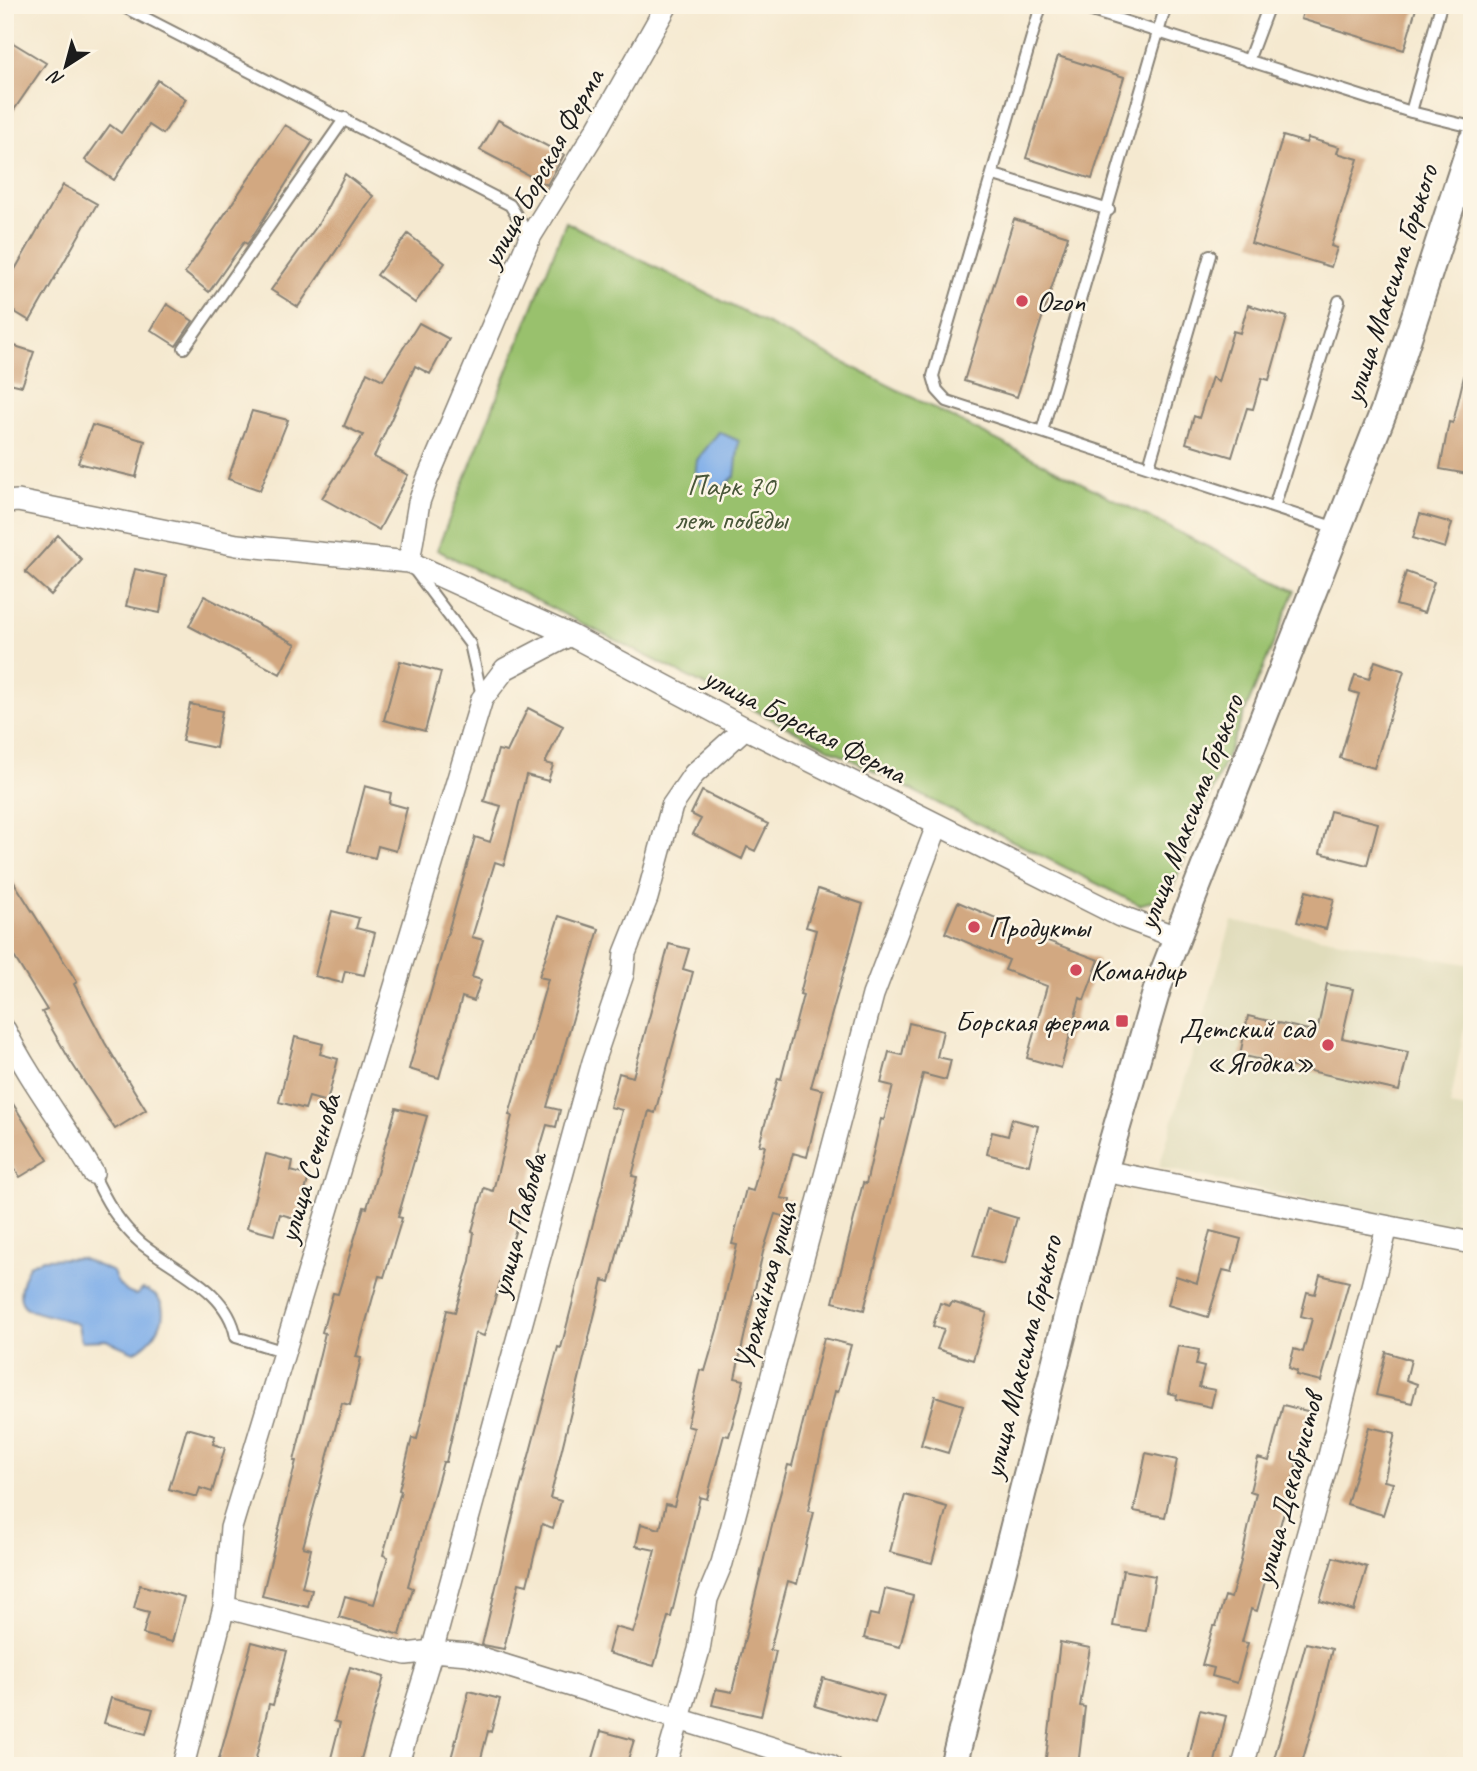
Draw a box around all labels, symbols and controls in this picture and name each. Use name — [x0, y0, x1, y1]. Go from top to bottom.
north arrow — [32, 32, 102, 102]
street label: улица Борская Ферма — [471, 60, 613, 276]
text: N — [42, 64, 68, 92]
street label: улица Максима Горького — [1333, 159, 1447, 410]
place label: Ozon — [1036, 282, 1086, 320]
marker: Ozon — [1014, 293, 1030, 309]
park label: Парк 70 лет победы — [675, 466, 789, 538]
street label: улица Борская Ферма — [696, 657, 914, 793]
street label: улица Максима Горького — [1127, 688, 1253, 937]
place label: Продукты — [988, 908, 1092, 946]
marker: Продукты — [966, 919, 982, 935]
place label: Командир — [1090, 951, 1187, 989]
marker: Командир — [1068, 962, 1084, 978]
place label: Борская ферма — [955, 1002, 1110, 1040]
place label: Детский сад «Ягодка» — [1179, 1009, 1316, 1081]
marker: Борская ферма — [1114, 1013, 1130, 1029]
marker: Детский сад «Ягодка» — [1320, 1037, 1336, 1053]
street label: улица Сеченова — [268, 1087, 350, 1249]
street label: улица Павлова — [480, 1146, 556, 1303]
street label: Урожайная улица — [724, 1196, 806, 1374]
street label: улица Максима Горького — [973, 1230, 1071, 1484]
street label: улица Декабристов — [1244, 1384, 1333, 1591]

